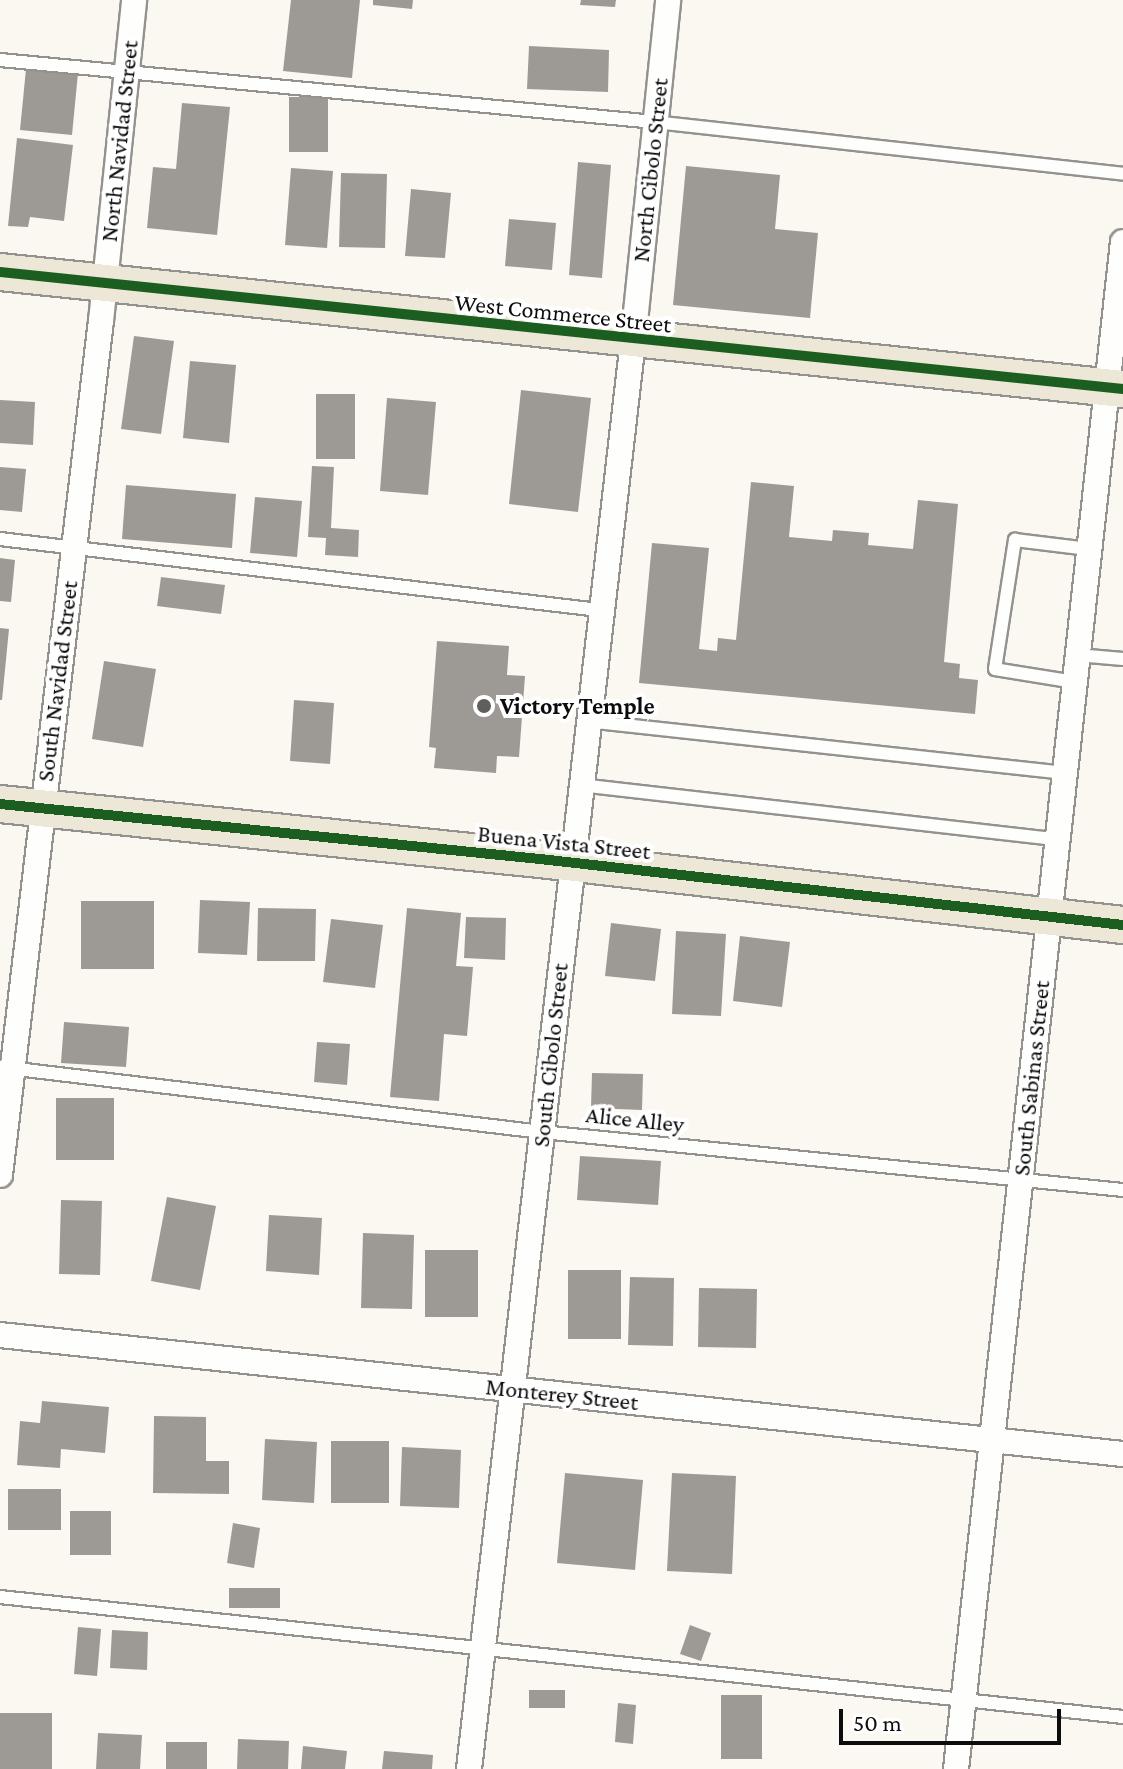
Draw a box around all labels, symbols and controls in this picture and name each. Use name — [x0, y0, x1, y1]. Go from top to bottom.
street label: North Navidad Street — [94, 39, 144, 243]
street label: North Cibolo Street — [626, 76, 674, 264]
street label: West Commerce Street — [453, 287, 673, 339]
street label: South Navidad Street — [30, 579, 84, 783]
place label: Victory Temple — [500, 692, 655, 720]
marker: Victory Temple — [475, 697, 493, 715]
street label: Buena Vista Street — [476, 819, 652, 865]
street label: South Cibolo Street — [526, 962, 574, 1148]
street label: South Sabinas Street — [1006, 979, 1056, 1177]
street label: Alice Alley — [584, 1100, 686, 1138]
street label: Monterey Street — [484, 1372, 640, 1416]
scale bar — [843, 1693, 1065, 1743]
text: 50 m — [853, 1709, 902, 1736]

